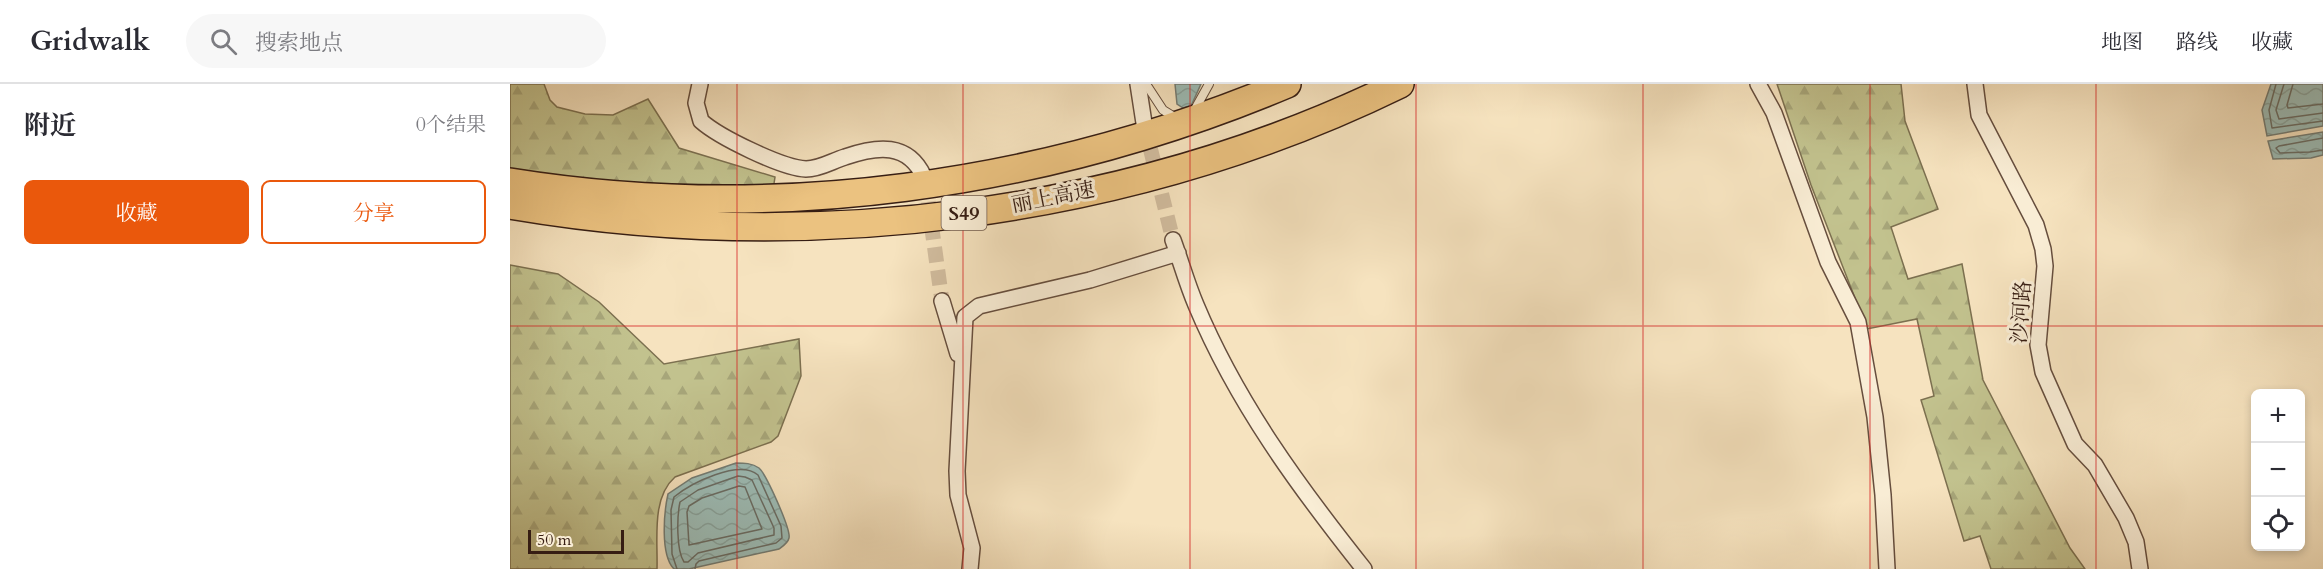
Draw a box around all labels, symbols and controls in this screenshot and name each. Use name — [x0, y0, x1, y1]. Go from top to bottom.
search box — [186, 14, 606, 68]
text: Gridwalk — [30, 22, 150, 60]
icon: search — [207, 25, 240, 58]
text: 搜索地点 — [255, 28, 343, 58]
text: 地图 — [2101, 28, 2143, 57]
text: 路线 — [2176, 28, 2218, 57]
text: 收藏 — [2251, 28, 2293, 57]
text: 附近 — [24, 108, 76, 143]
text: 0个结果 — [416, 111, 486, 138]
street label: 丽上高速 — [1009, 175, 1097, 220]
button: 收藏 — [24, 180, 249, 244]
button: 分享 — [261, 180, 486, 244]
road number: S49 — [942, 196, 986, 230]
street label: 沙河路 — [2005, 280, 2038, 344]
map controls — [2251, 389, 2305, 551]
button: + — [2251, 389, 2305, 443]
button: − — [2251, 443, 2305, 497]
button: locate — [2251, 497, 2305, 551]
scale bar — [528, 527, 624, 554]
text: 50 m — [537, 529, 571, 551]

